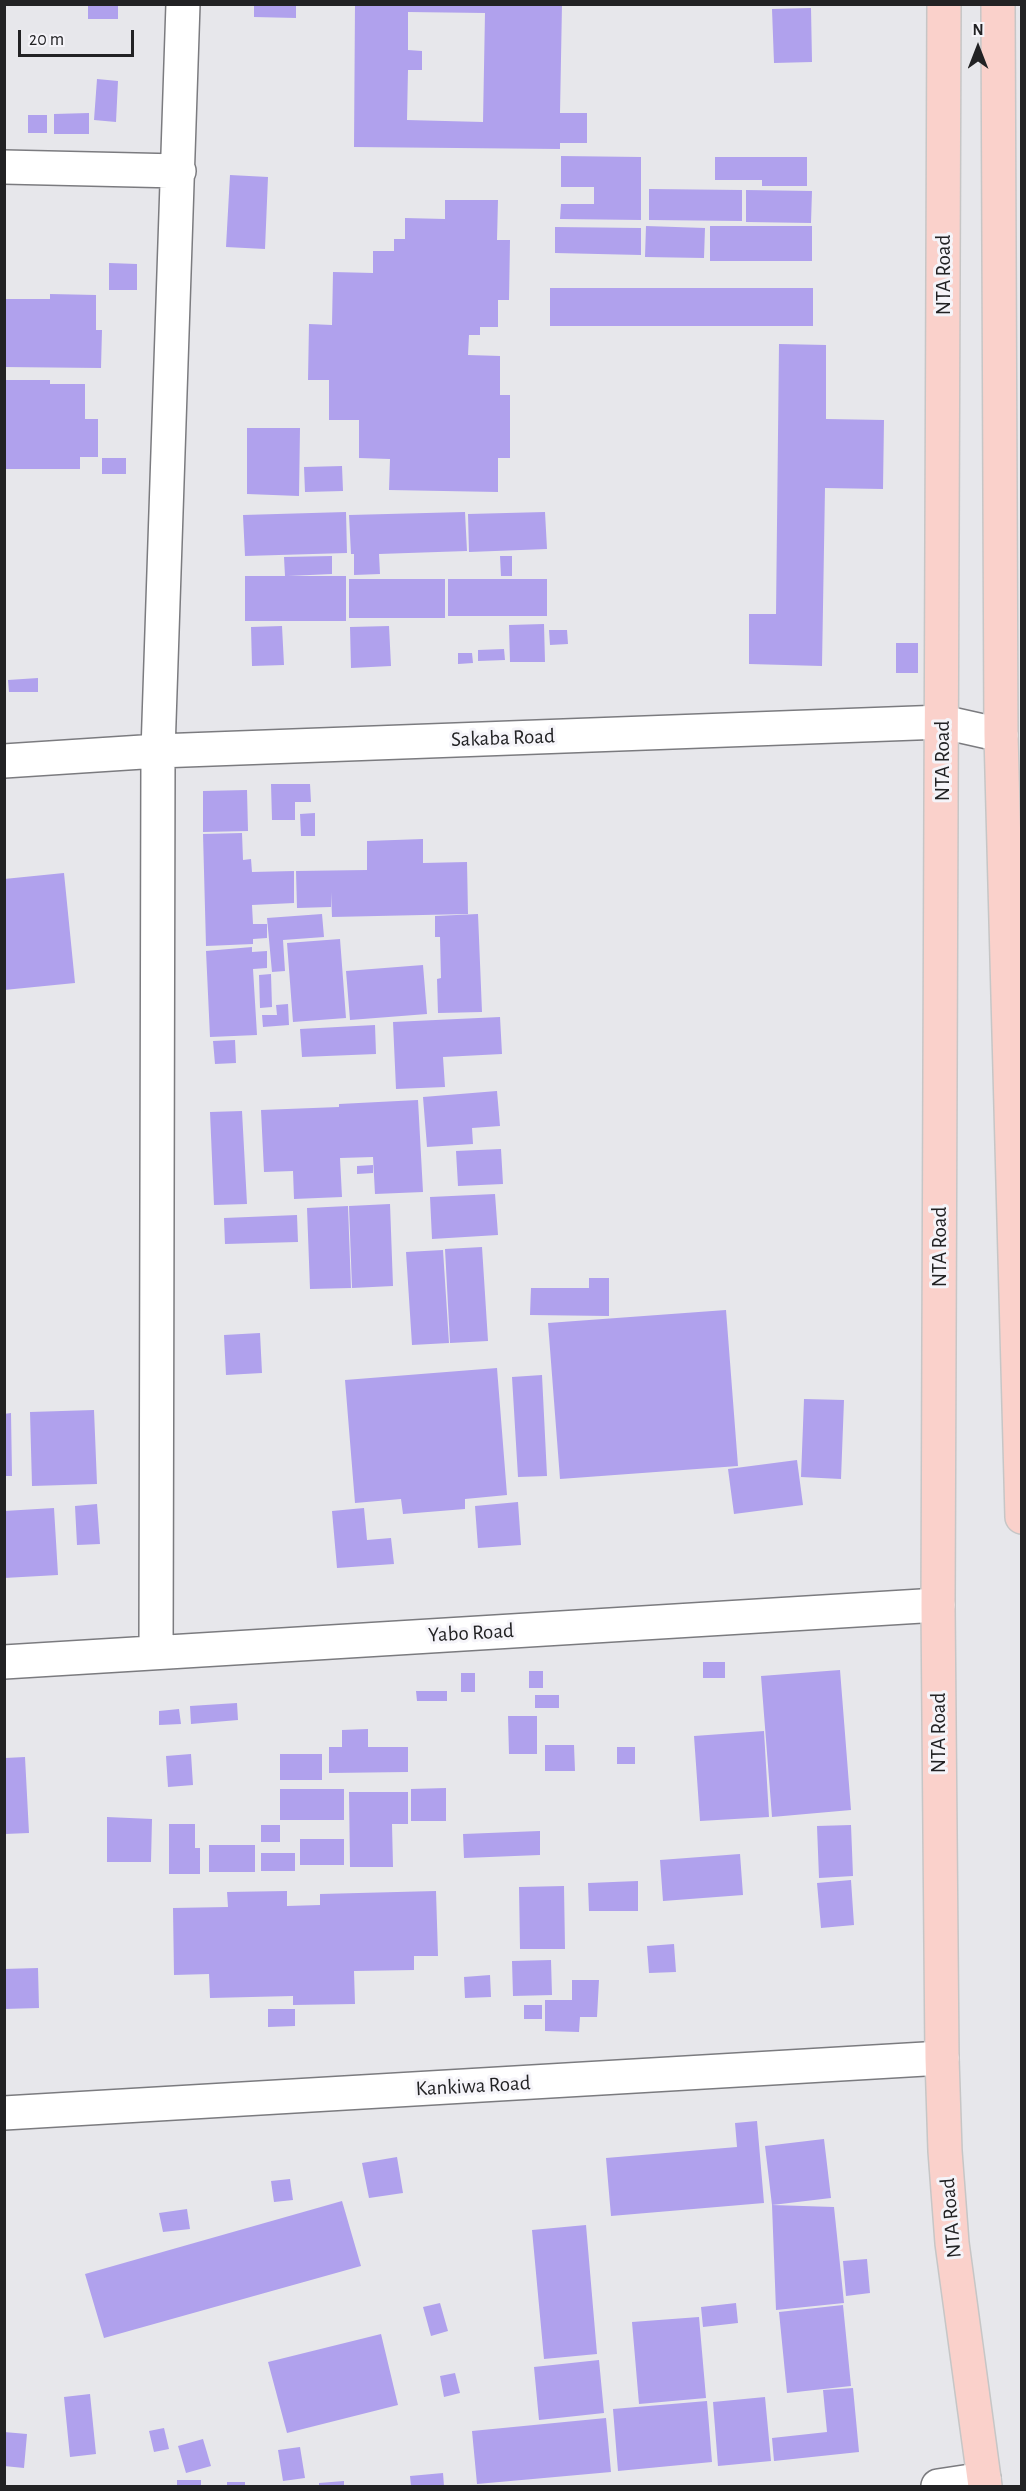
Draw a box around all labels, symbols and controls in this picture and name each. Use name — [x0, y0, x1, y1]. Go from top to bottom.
scale bar — [21, 18, 136, 56]
north arrow — [948, 18, 1008, 78]
text: N — [972, 22, 984, 38]
text: 20 m — [29, 31, 64, 49]
street label: NTA Road — [931, 235, 957, 315]
street label: NTA Road — [930, 721, 956, 801]
street label: Sakaba Road — [451, 724, 555, 752]
street label: NTA Road — [927, 1207, 953, 1287]
street label: Yabo Road — [428, 1618, 514, 1648]
street label: NTA Road — [926, 1693, 952, 1773]
street label: Kankiwa Road — [415, 2070, 531, 2102]
street label: NTA Road — [935, 2177, 967, 2259]

